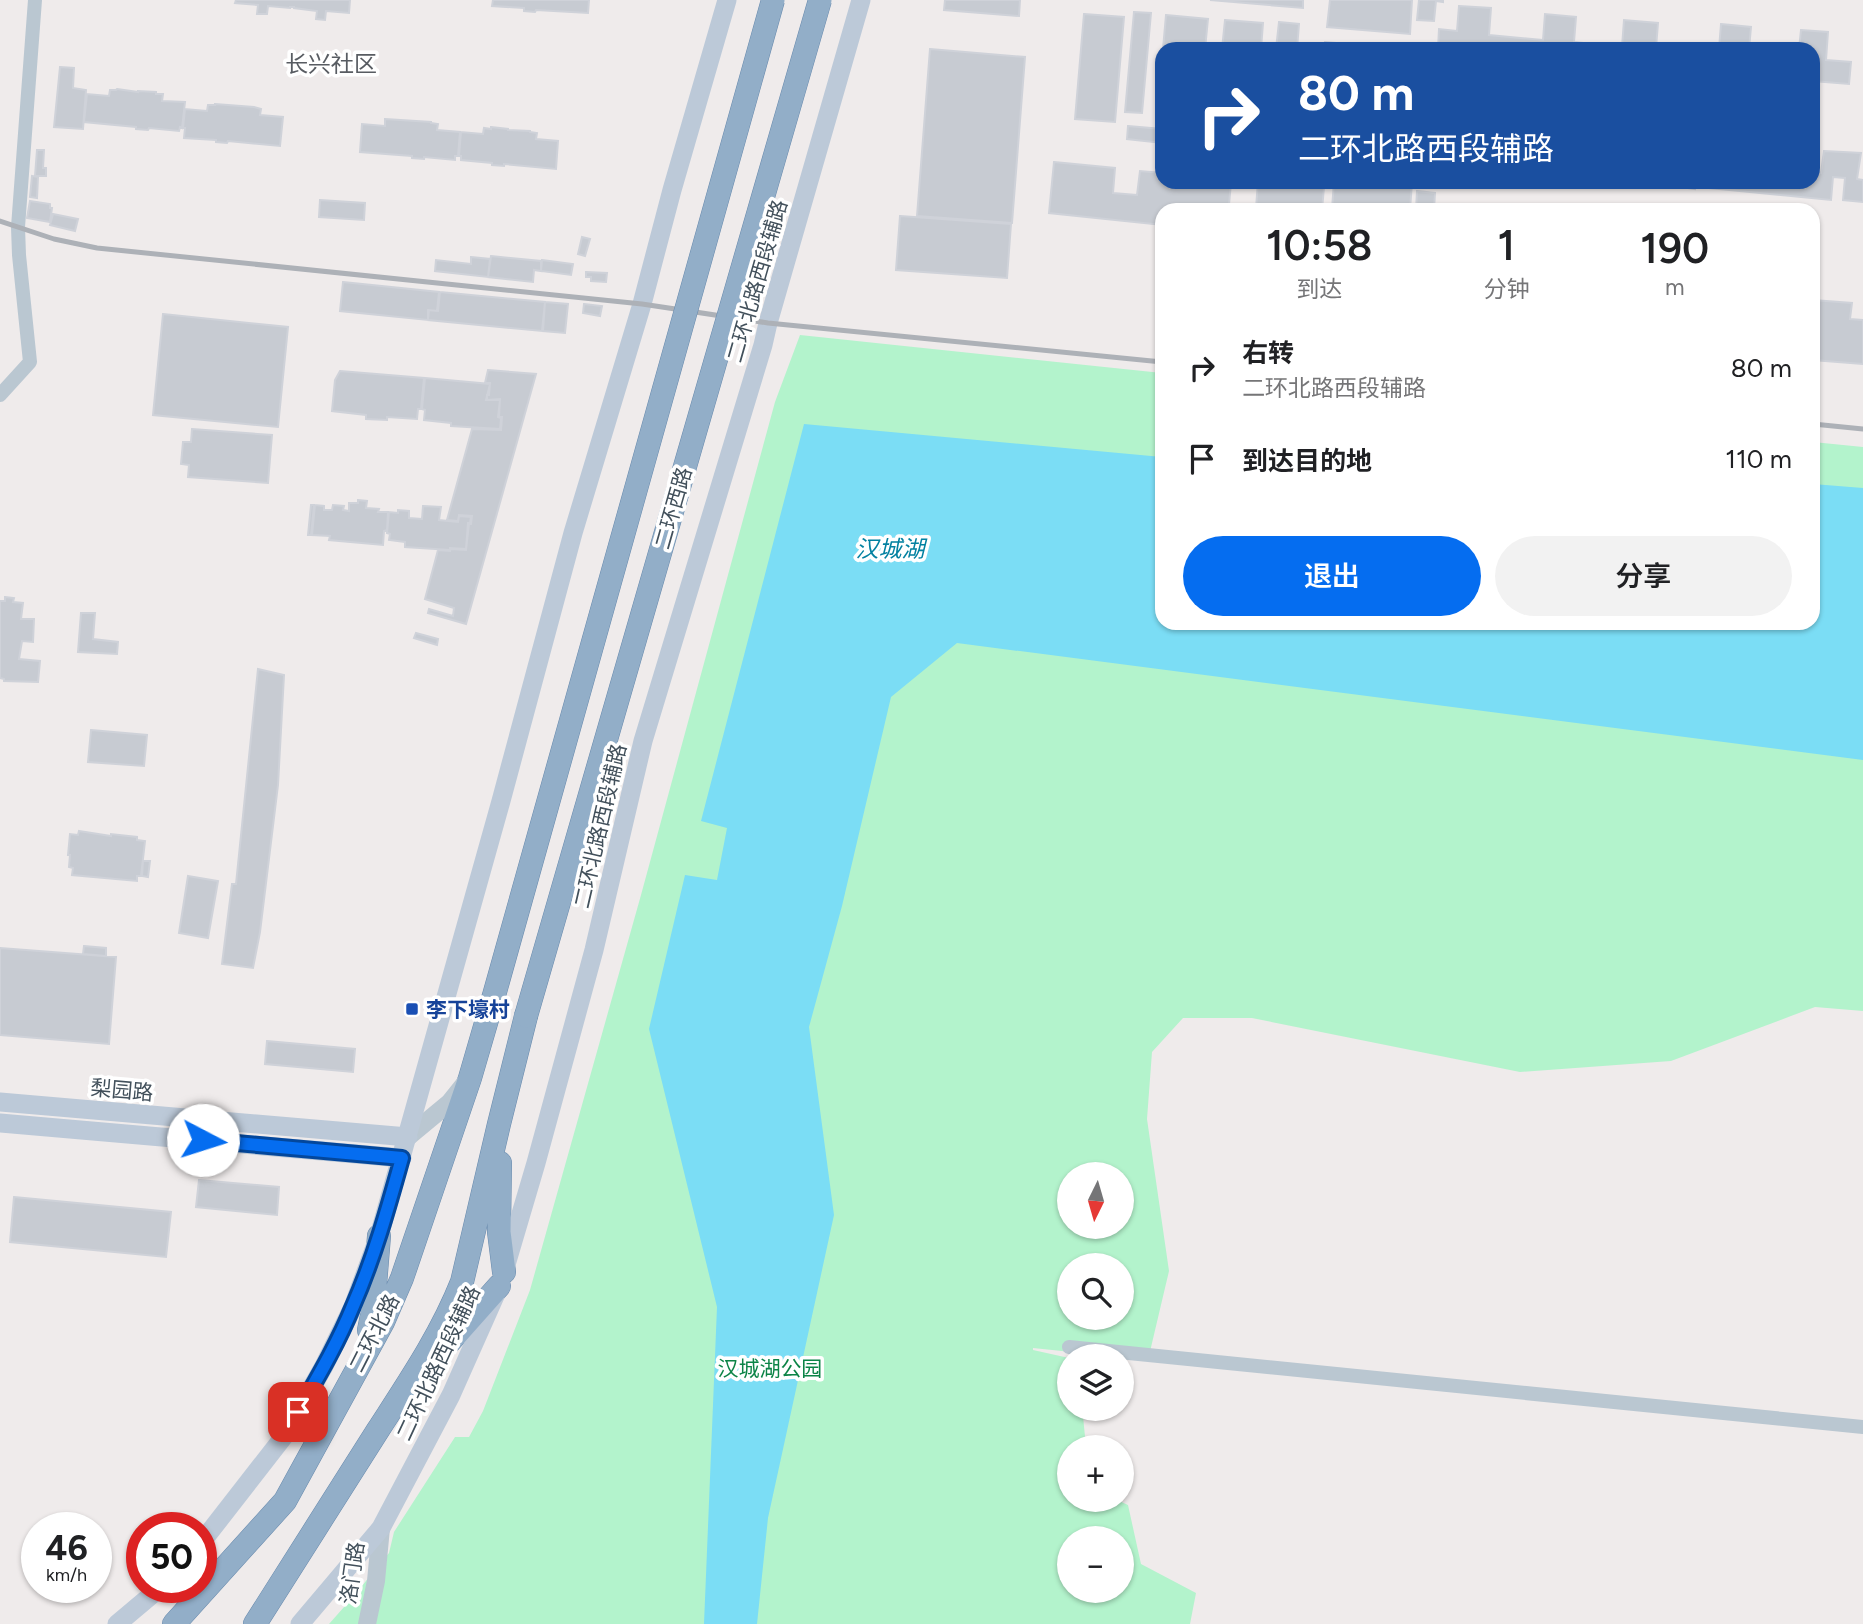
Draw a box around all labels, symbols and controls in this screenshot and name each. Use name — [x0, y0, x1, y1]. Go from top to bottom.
district label: 长兴社区 — [285, 50, 377, 78]
text: 80 m — [1298, 63, 1414, 122]
icon: right — [1183, 70, 1274, 161]
text: 二环北路西段辅路 — [1298, 130, 1554, 168]
street label: 二环北路西段辅路 — [722, 197, 792, 365]
text: 10:58 — [1266, 220, 1372, 271]
text: 1 — [1498, 220, 1515, 271]
text: 190 — [1640, 223, 1709, 274]
text: m — [1665, 273, 1684, 301]
text: 到达 — [1296, 275, 1342, 303]
text: 分钟 — [1483, 275, 1529, 303]
text: 右转 — [1242, 337, 1294, 369]
icon: right — [1183, 349, 1221, 387]
text: 80 m — [1731, 352, 1792, 384]
text: 二环北路西段辅路 — [1242, 374, 1426, 402]
icon: arrive — [1183, 440, 1221, 478]
text: 110 m — [1725, 443, 1792, 475]
text: 到达目的地 — [1242, 445, 1372, 477]
street label: 二环西路 — [649, 464, 697, 552]
water label: 汉城湖 — [856, 535, 928, 563]
button: 退出 — [1183, 536, 1481, 616]
button: 分享 — [1495, 536, 1792, 616]
street label: 二环北路西段辅路 — [569, 741, 631, 911]
place label: 李下壕村 — [426, 997, 510, 1022]
marker: 李下壕村 — [404, 1001, 420, 1017]
street label: 梨园路 — [90, 1075, 154, 1105]
position arrow — [166, 1103, 240, 1177]
north arrow — [1057, 1162, 1134, 1239]
map controls — [1057, 1162, 1134, 1603]
button: search — [1057, 1253, 1134, 1330]
street label: 二环北路西段辅路 — [391, 1282, 485, 1444]
street label: 二环北路 — [344, 1290, 404, 1376]
button: layers — [1057, 1344, 1134, 1421]
park label: 汉城湖公园 — [718, 1356, 823, 1381]
pin — [268, 1382, 328, 1442]
icon: arrive — [279, 1393, 317, 1431]
button: + — [1057, 1435, 1134, 1512]
speed limit sign: 50 — [126, 1512, 217, 1603]
button: − — [1057, 1526, 1134, 1603]
text: 46 — [45, 1527, 88, 1569]
street label: 洛门路 — [335, 1540, 369, 1606]
text: km/h — [46, 1564, 87, 1586]

